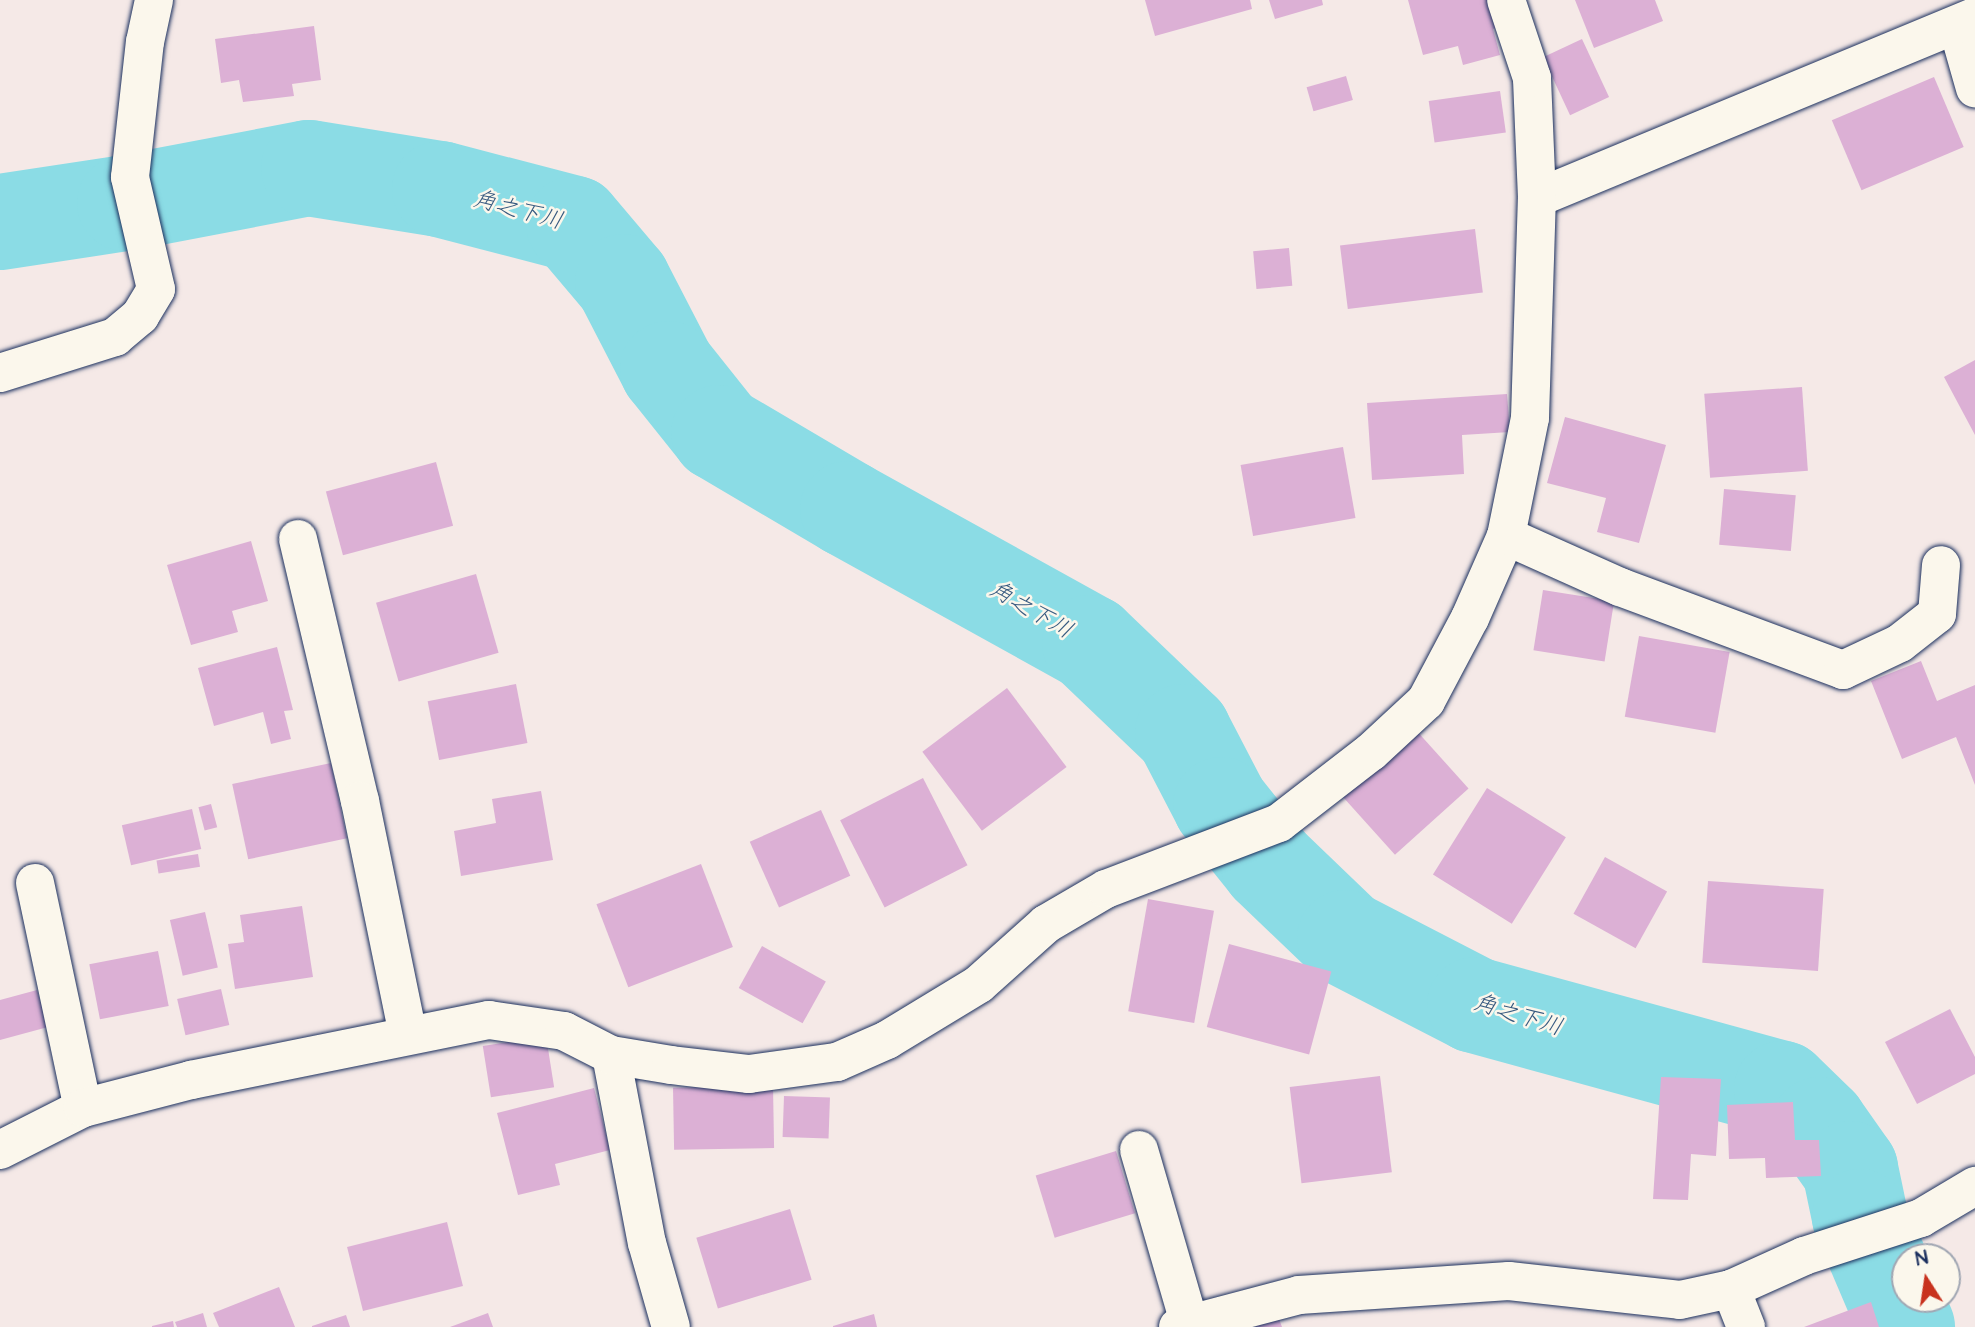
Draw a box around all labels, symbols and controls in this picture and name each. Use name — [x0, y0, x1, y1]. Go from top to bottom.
water label: 角之下川 — [470, 185, 566, 235]
water label: 角之下川 — [984, 575, 1078, 645]
water label: 角之下川 — [1470, 988, 1566, 1042]
north arrow — [1891, 1243, 1961, 1313]
text: N — [1913, 1244, 1931, 1273]

